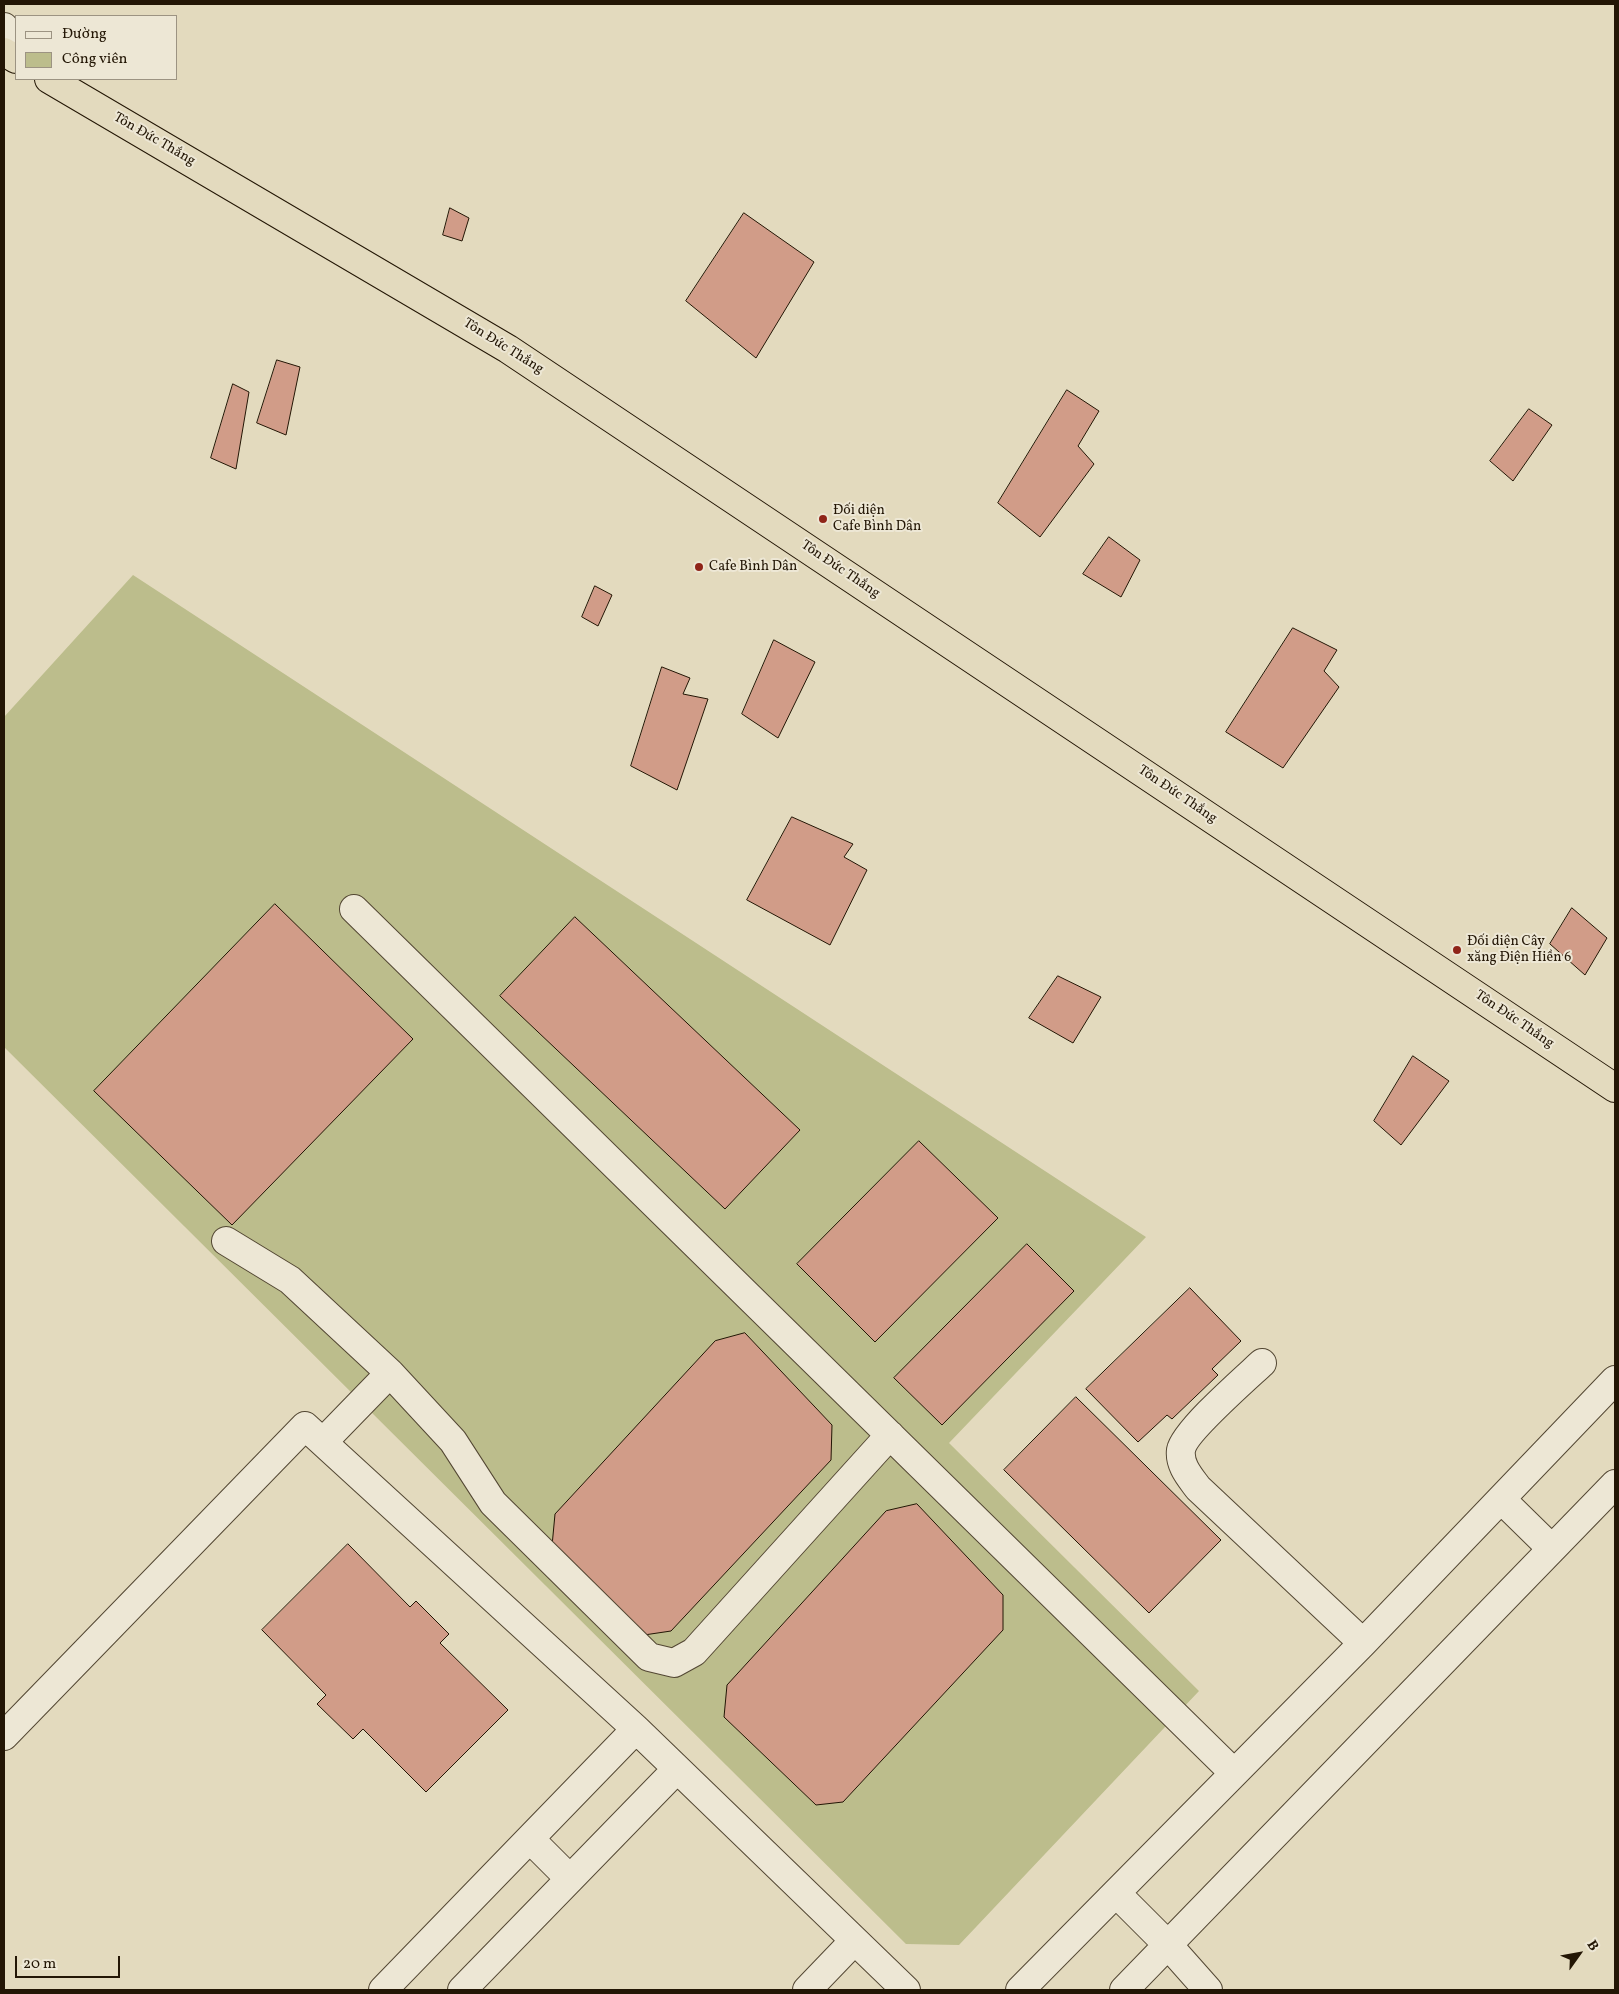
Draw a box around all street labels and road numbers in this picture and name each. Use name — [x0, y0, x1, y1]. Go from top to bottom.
street label: Tôn Đức Thắng — [110, 110, 198, 170]
street label: Tôn Đức Thắng — [460, 315, 546, 379]
street label: Tôn Đức Thắng — [797, 537, 883, 603]
street label: Tôn Đức Thắng — [1134, 762, 1220, 828]
street label: Tôn Đức Thắng — [1471, 987, 1557, 1053]

